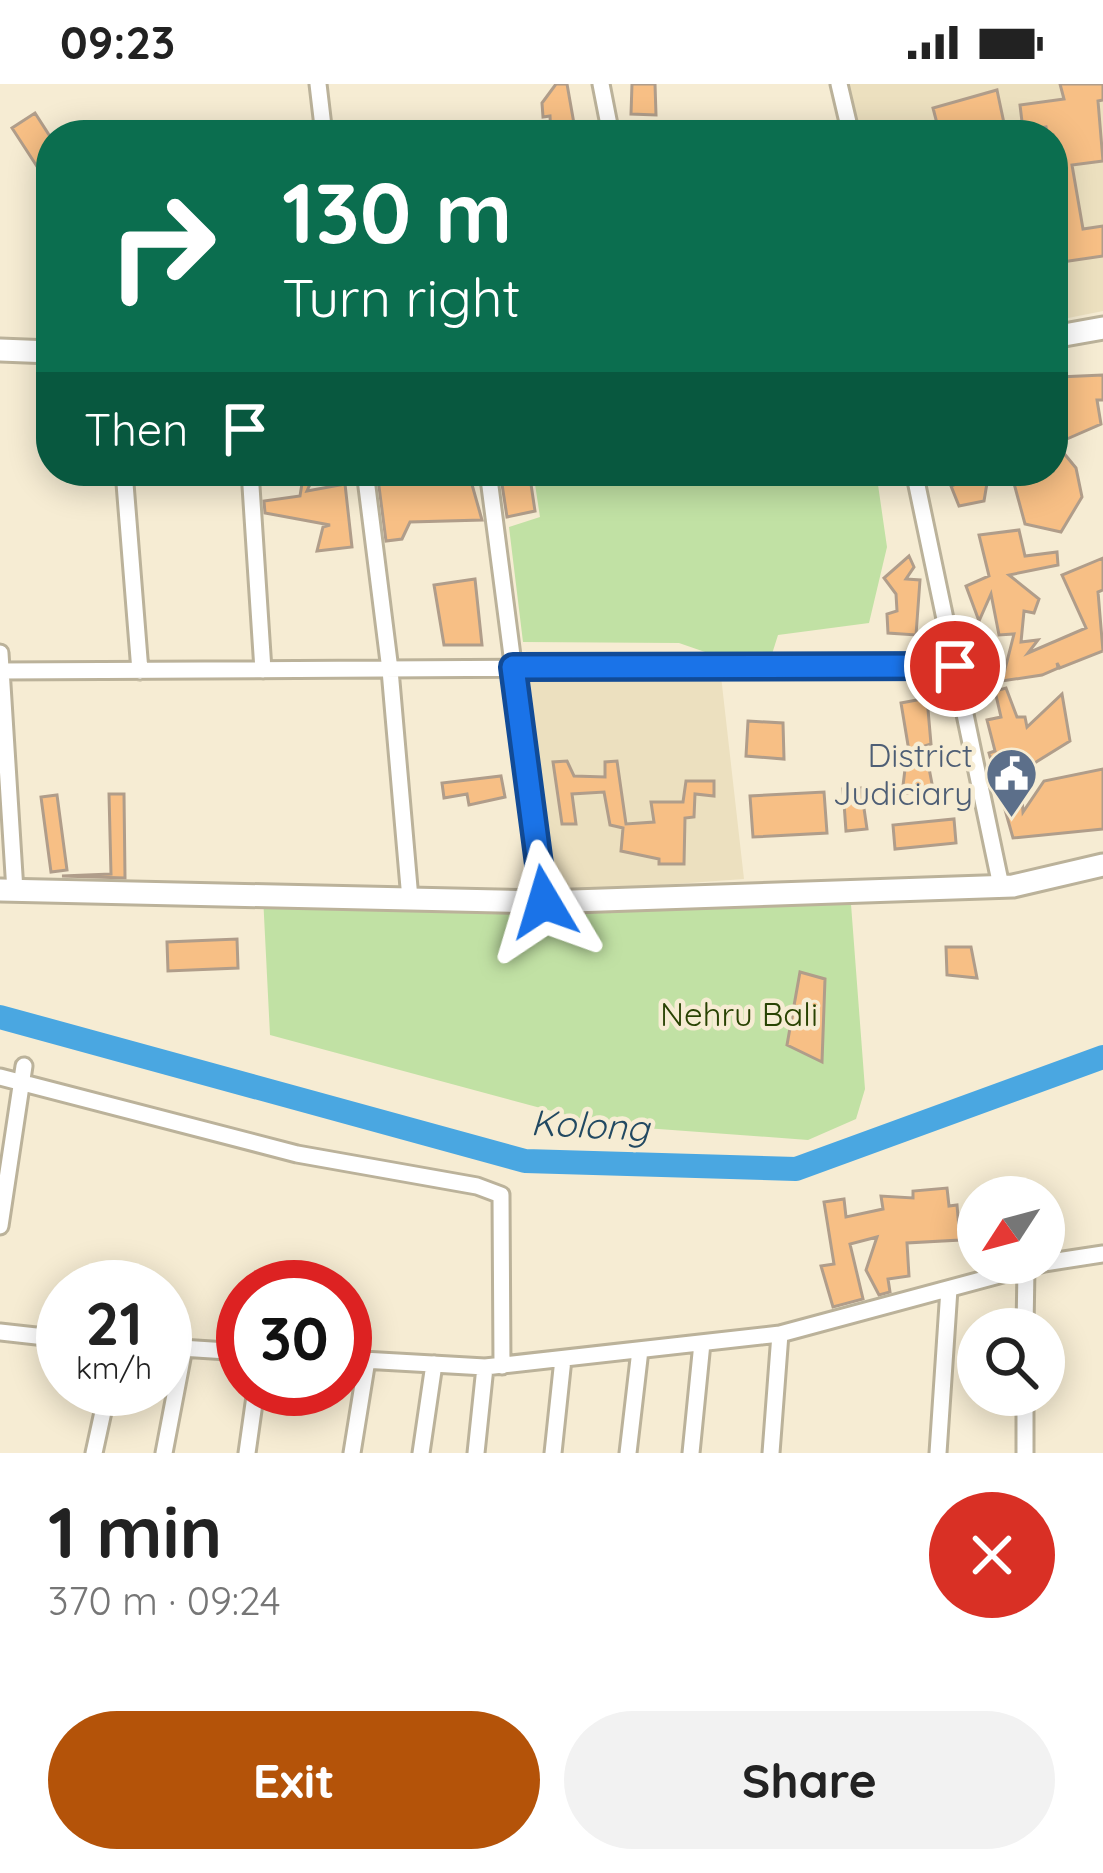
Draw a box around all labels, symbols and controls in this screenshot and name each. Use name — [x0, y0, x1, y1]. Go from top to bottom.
text: 09:23 — [60, 14, 175, 70]
text: 130 m — [282, 159, 512, 264]
icon: right — [84, 168, 240, 324]
text: Turn right — [282, 263, 521, 331]
icon: arrive — [212, 396, 278, 462]
text: Then — [84, 401, 188, 457]
pin — [904, 615, 1006, 717]
icon: arrive — [922, 633, 988, 699]
place label: District Judiciary — [833, 734, 973, 813]
public building icon: District Judiciary — [984, 746, 1040, 820]
position arrow — [481, 839, 607, 965]
park label: Nehru Bali — [660, 993, 818, 1034]
water label: Kolong — [530, 1099, 653, 1150]
north arrow — [957, 1176, 1065, 1284]
map controls — [957, 1176, 1065, 1416]
speed limit sign: 30 — [216, 1260, 372, 1416]
text: 21 — [85, 1285, 143, 1360]
button: search — [957, 1308, 1065, 1416]
text: km/h — [76, 1349, 152, 1387]
text: 1 min — [48, 1486, 222, 1576]
button: close — [929, 1492, 1055, 1618]
text: 370 m · 09:24 — [48, 1576, 281, 1625]
button: Exit — [48, 1711, 540, 1849]
button: Share — [564, 1711, 1055, 1849]

